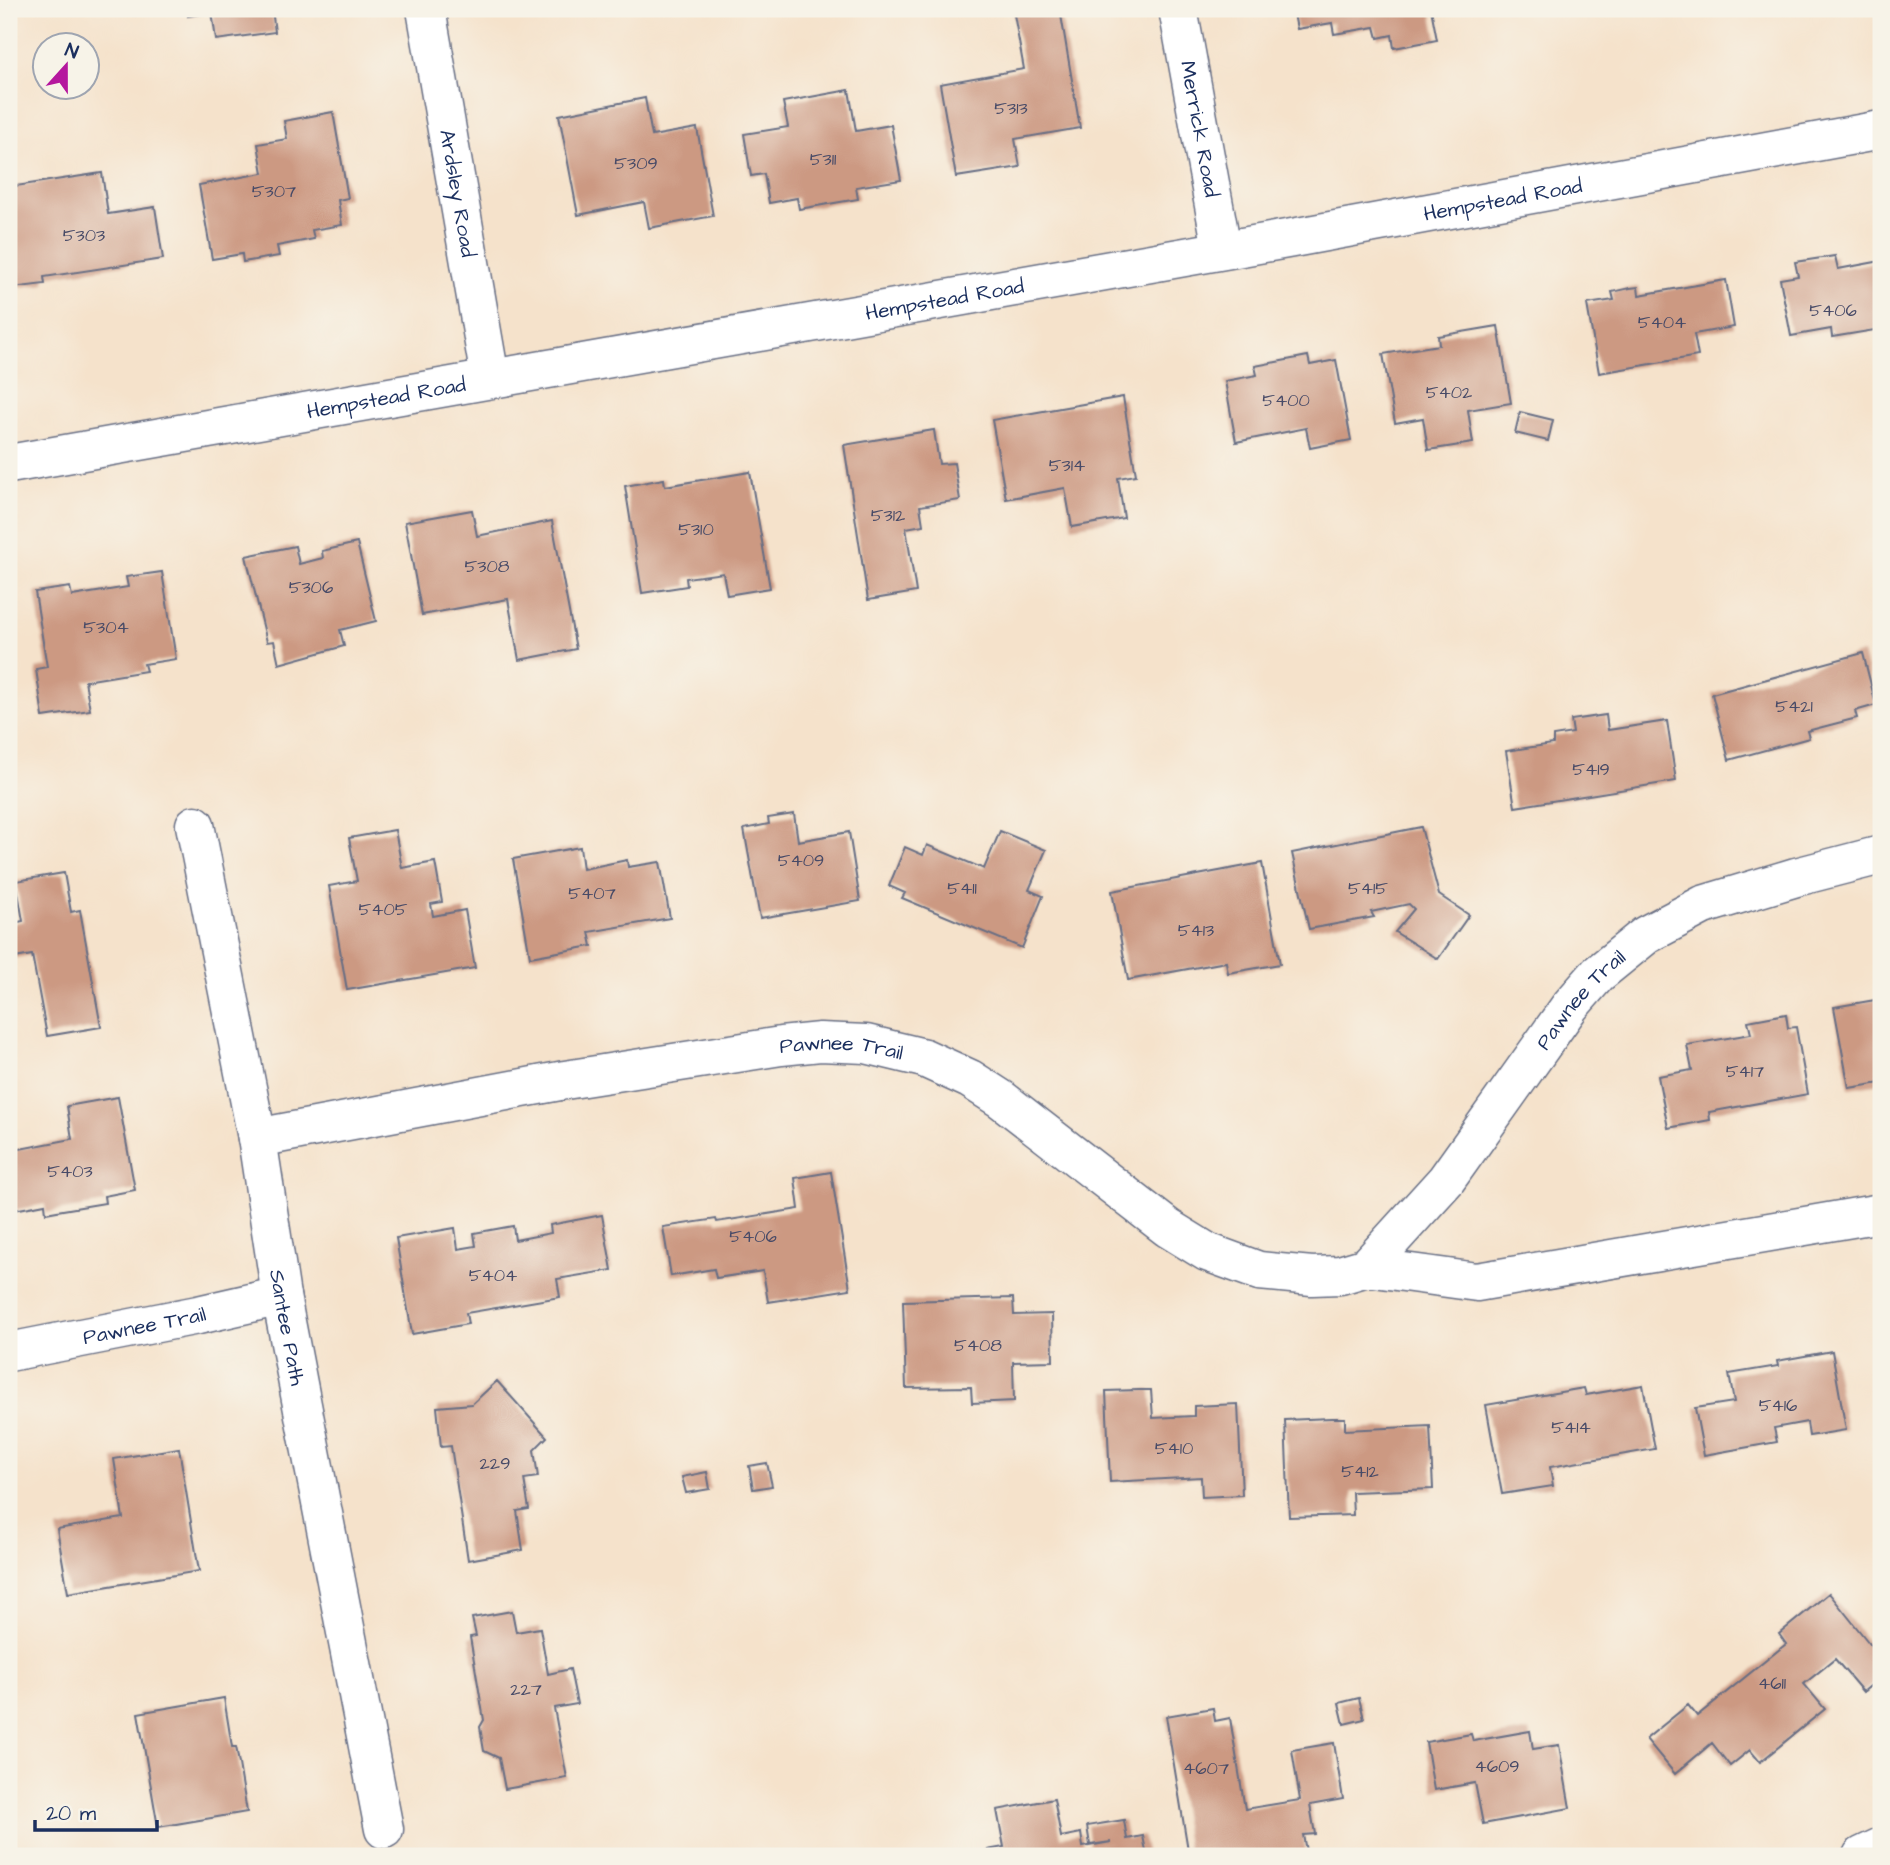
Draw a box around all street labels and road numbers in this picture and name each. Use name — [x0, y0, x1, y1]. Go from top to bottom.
street label: Merrick Road — [1173, 59, 1226, 200]
street label: Ardsley Road — [432, 127, 483, 260]
street label: Hempstead Road — [1421, 171, 1585, 229]
street label: Hempstead Road — [863, 272, 1027, 328]
street label: Hempstead Road — [305, 370, 468, 426]
street label: Pawnee Trail — [1529, 943, 1632, 1056]
street label: Pawnee Trail — [778, 1028, 906, 1067]
street label: Santee Path — [262, 1268, 312, 1389]
street label: Pawnee Trail — [81, 1300, 209, 1352]

